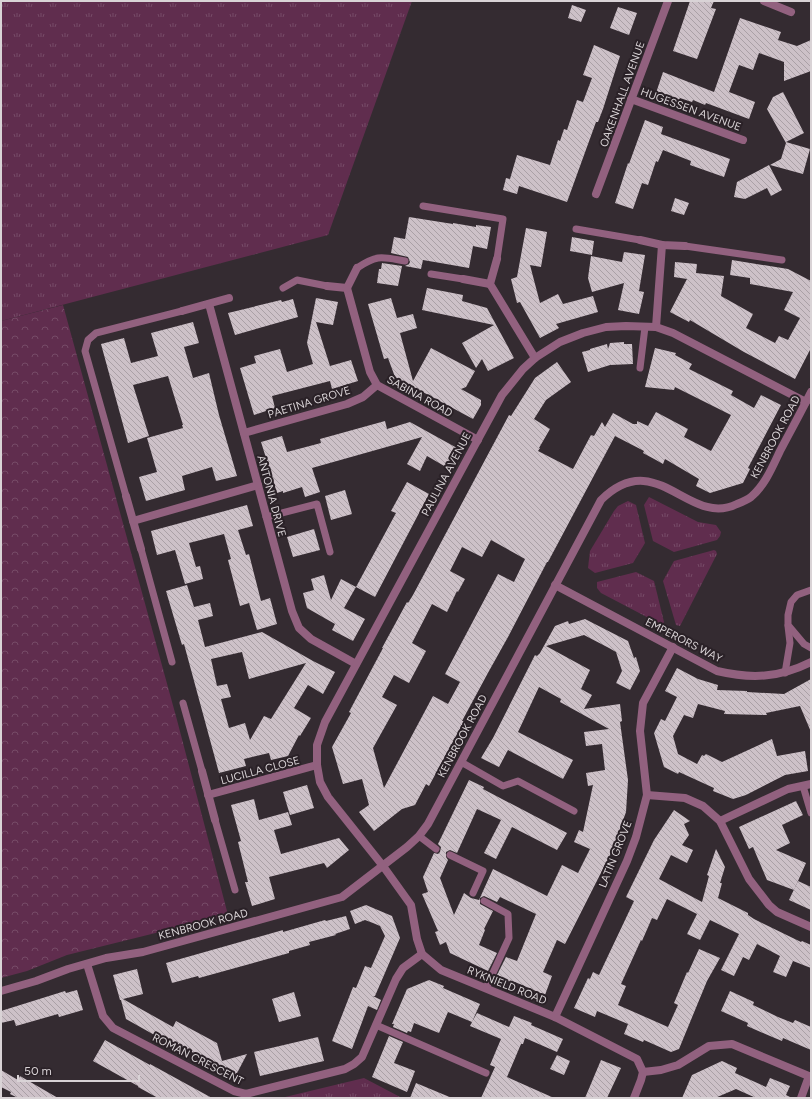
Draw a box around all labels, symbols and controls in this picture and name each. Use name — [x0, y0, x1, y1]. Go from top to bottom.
street label: OAKENHALL AVENUE — [597, 40, 648, 149]
street label: HUGESSEN AVENUE — [639, 85, 743, 134]
street label: SABINA ROAD — [385, 373, 455, 420]
street label: PAETINA GROVE — [266, 384, 352, 421]
street label: KENBROOK ROAD — [748, 393, 803, 481]
street label: PAULINA AVENUE — [419, 430, 474, 518]
street label: ANTONIA DRIVE — [254, 454, 289, 538]
street label: EMPERORS WAY — [643, 615, 725, 666]
street label: KENBROOK ROAD — [435, 692, 490, 780]
street label: LUCILLA CLOSE — [219, 754, 301, 787]
street label: LATIN GROVE — [596, 819, 635, 890]
street label: KENBROOK ROAD — [157, 906, 250, 943]
street label: RYKNIELD ROAD — [465, 964, 549, 1008]
street label: ROMAN CRESCENT — [150, 1031, 246, 1088]
scale bar — [18, 1057, 139, 1083]
text: 50 m — [24, 1064, 52, 1078]

